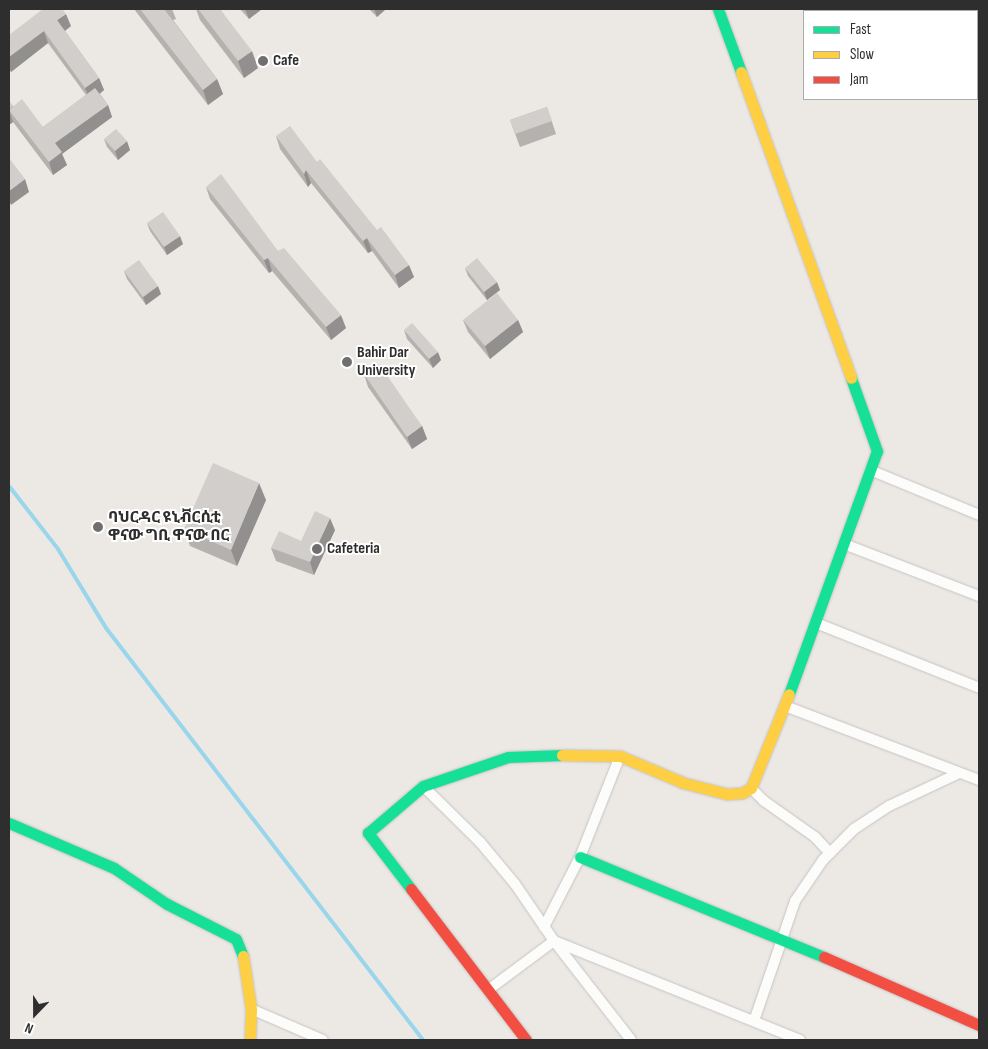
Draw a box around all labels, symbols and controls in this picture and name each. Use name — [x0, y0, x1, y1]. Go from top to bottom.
legend — [803, 10, 978, 100]
text: Fast — [850, 20, 871, 39]
text: Slow — [850, 45, 874, 64]
place label: Cafe — [273, 51, 299, 71]
marker: Cafe — [257, 55, 269, 67]
text: Jam — [850, 70, 868, 89]
place label: Bahir Dar University — [357, 343, 415, 381]
marker: Bahir Dar University — [341, 356, 353, 368]
place label: ባህርዳር ዩኒቭርሲቲ ዋናው ግቢ ዋናው በር — [108, 508, 229, 546]
marker: ባህርዳር ዩኒቭርሲቲ ዋናው ግቢ ዋናው በር — [92, 521, 104, 533]
place label: Cafeteria — [327, 539, 380, 559]
marker: Cafeteria — [311, 543, 323, 555]
north arrow — [10, 989, 60, 1039]
text: N — [23, 1019, 36, 1038]

